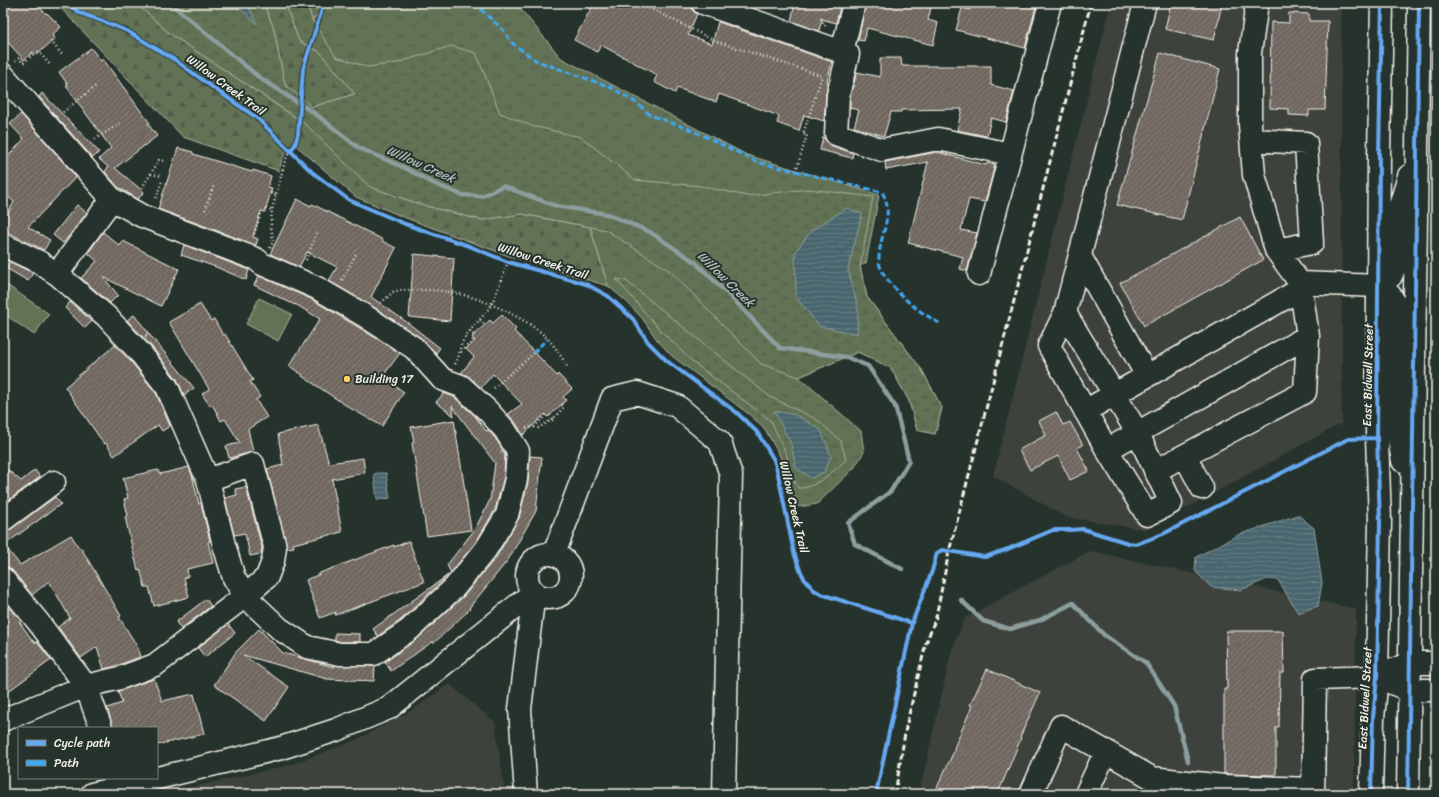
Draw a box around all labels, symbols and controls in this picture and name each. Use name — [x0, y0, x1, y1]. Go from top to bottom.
street label: Willow Creek Trail — [181, 48, 271, 122]
water label: Willow Creek — [383, 139, 461, 190]
street label: Willow Creek Trail — [495, 236, 592, 286]
water label: Willow Creek — [692, 245, 762, 314]
street label: East Bidwell Street — [1356, 322, 1380, 427]
place label: Building 17 — [355, 368, 414, 390]
marker: Building 17 — [342, 374, 352, 384]
street label: Willow Creek Trail — [773, 459, 815, 556]
street label: East Bidwell Street — [1351, 645, 1379, 750]
legend — [18, 727, 158, 779]
text: Cycle path — [54, 732, 110, 754]
text: Path — [54, 752, 79, 774]

